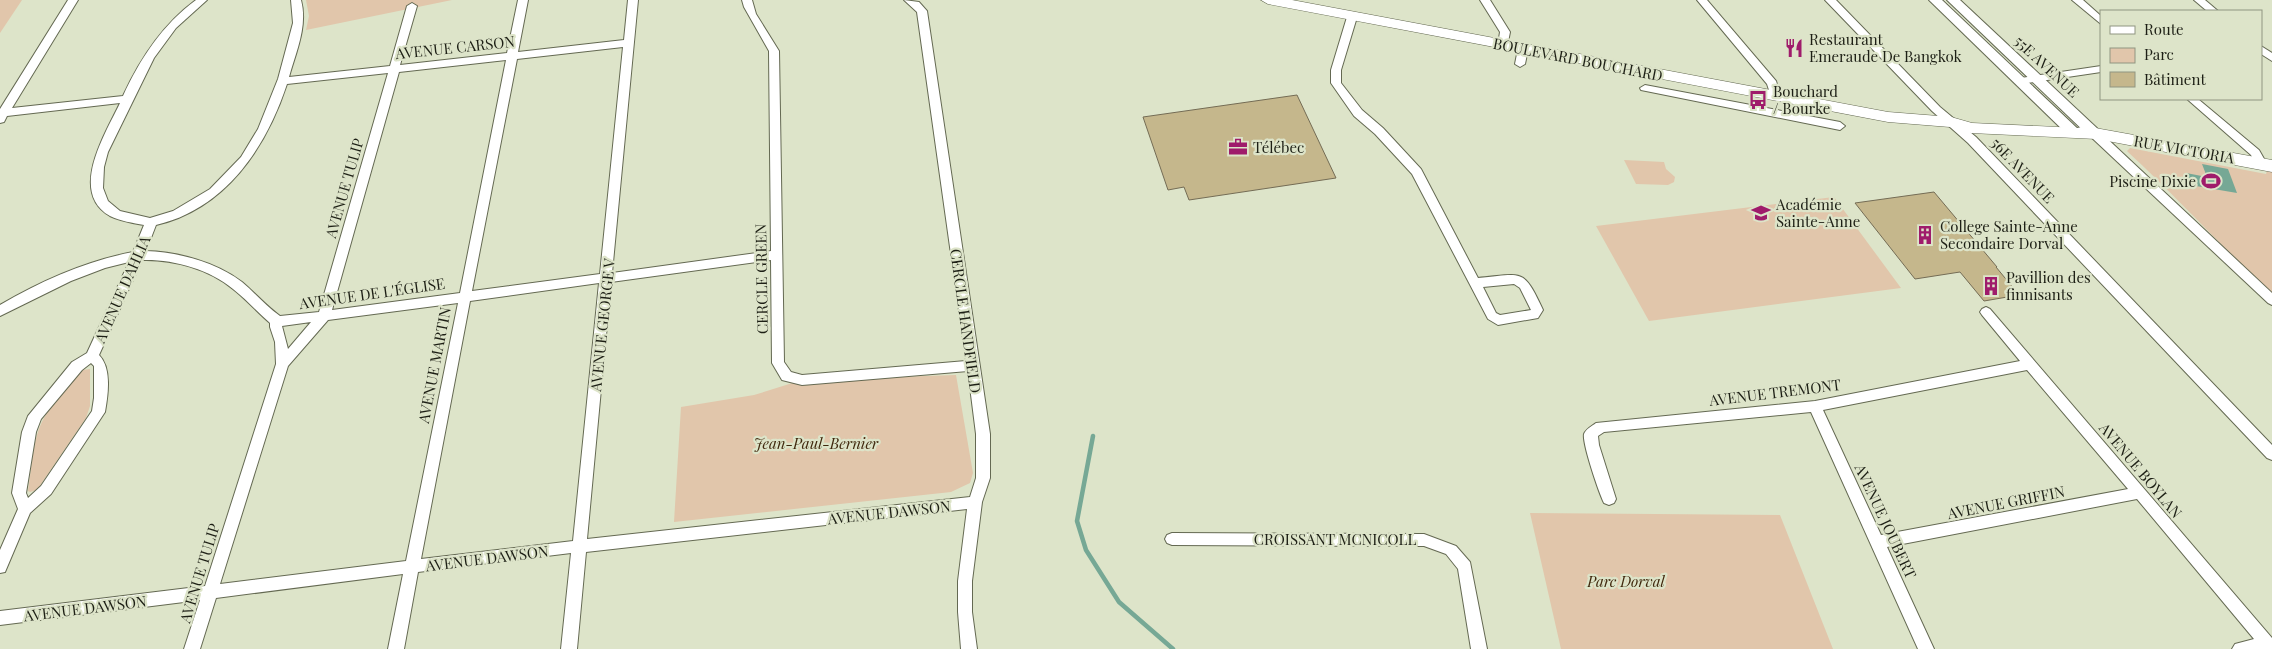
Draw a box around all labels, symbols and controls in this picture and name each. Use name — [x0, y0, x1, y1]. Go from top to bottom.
legend — [2100, 10, 2262, 100]
text: Route — [2144, 19, 2184, 39]
place label: Restaurant Emeraude De Bangkok — [1809, 29, 1963, 66]
street label: AVENUE CARSON — [393, 31, 516, 63]
street label: 55E AVENUE — [2010, 31, 2084, 101]
street label: BOULEVARD BOUCHARD — [1491, 33, 1665, 85]
restaurant icon: Restaurant Emeraude De Bangkok — [1783, 37, 1805, 59]
text: Parc — [2144, 44, 2174, 64]
text: Bâtiment — [2144, 69, 2206, 89]
place label: Bouchard / Bourke — [1773, 81, 1838, 118]
bus stop icon: Bouchard / Bourke — [1747, 89, 1769, 111]
street label: RUE VICTORIA — [2132, 130, 2236, 168]
street label: 56E AVENUE — [1987, 133, 2059, 207]
street label: AVENUE TULIP — [320, 136, 368, 241]
office icon: Télébec — [1227, 136, 1249, 158]
place label: Télébec — [1253, 137, 1304, 157]
sports icon: Piscine Dixie — [2200, 170, 2222, 192]
place label: Piscine Dixie — [2109, 171, 2196, 191]
place label: Académie Sainte-Anne — [1775, 194, 1860, 231]
school or university icon: Académie Sainte-Anne — [1750, 202, 1772, 224]
place label: College Sainte-Anne Secondaire Dorval — [1940, 216, 2078, 253]
street label: CERCLE GREEN — [750, 223, 772, 334]
building icon: College Sainte-Anne Secondaire Dorval — [1914, 224, 1936, 246]
street label: AVENUE DAHLIA — [89, 232, 155, 347]
street label: CERCLE HANDFIELD — [946, 248, 986, 395]
street label: AVENUE GEORGE V — [585, 257, 619, 394]
place label: Pavillion des finnisants — [2006, 267, 2091, 304]
street label: AVENUE DE L'ÉGLISE — [297, 273, 446, 313]
building icon: Pavillion des finnisants — [1980, 275, 2002, 297]
street label: AVENUE MARTIN — [413, 305, 455, 426]
street label: AVENUE TREMONT — [1707, 374, 1842, 410]
street label: AVENUE BOYLAN — [2095, 417, 2187, 522]
park label: Jean-Paul-Bernier — [754, 433, 879, 453]
street label: AVENUE JOUBERT — [1850, 460, 1921, 582]
street label: AVENUE GRIFFIN — [1945, 481, 2067, 523]
street label: AVENUE DAWSON — [826, 496, 952, 529]
street label: AVENUE TULIP — [174, 521, 224, 626]
street label: CROISSANT MCNICOLL — [1254, 529, 1416, 549]
street label: AVENUE DAWSON — [424, 541, 550, 576]
park label: Parc Dorval — [1586, 571, 1666, 591]
street label: AVENUE DAWSON — [22, 591, 148, 626]

